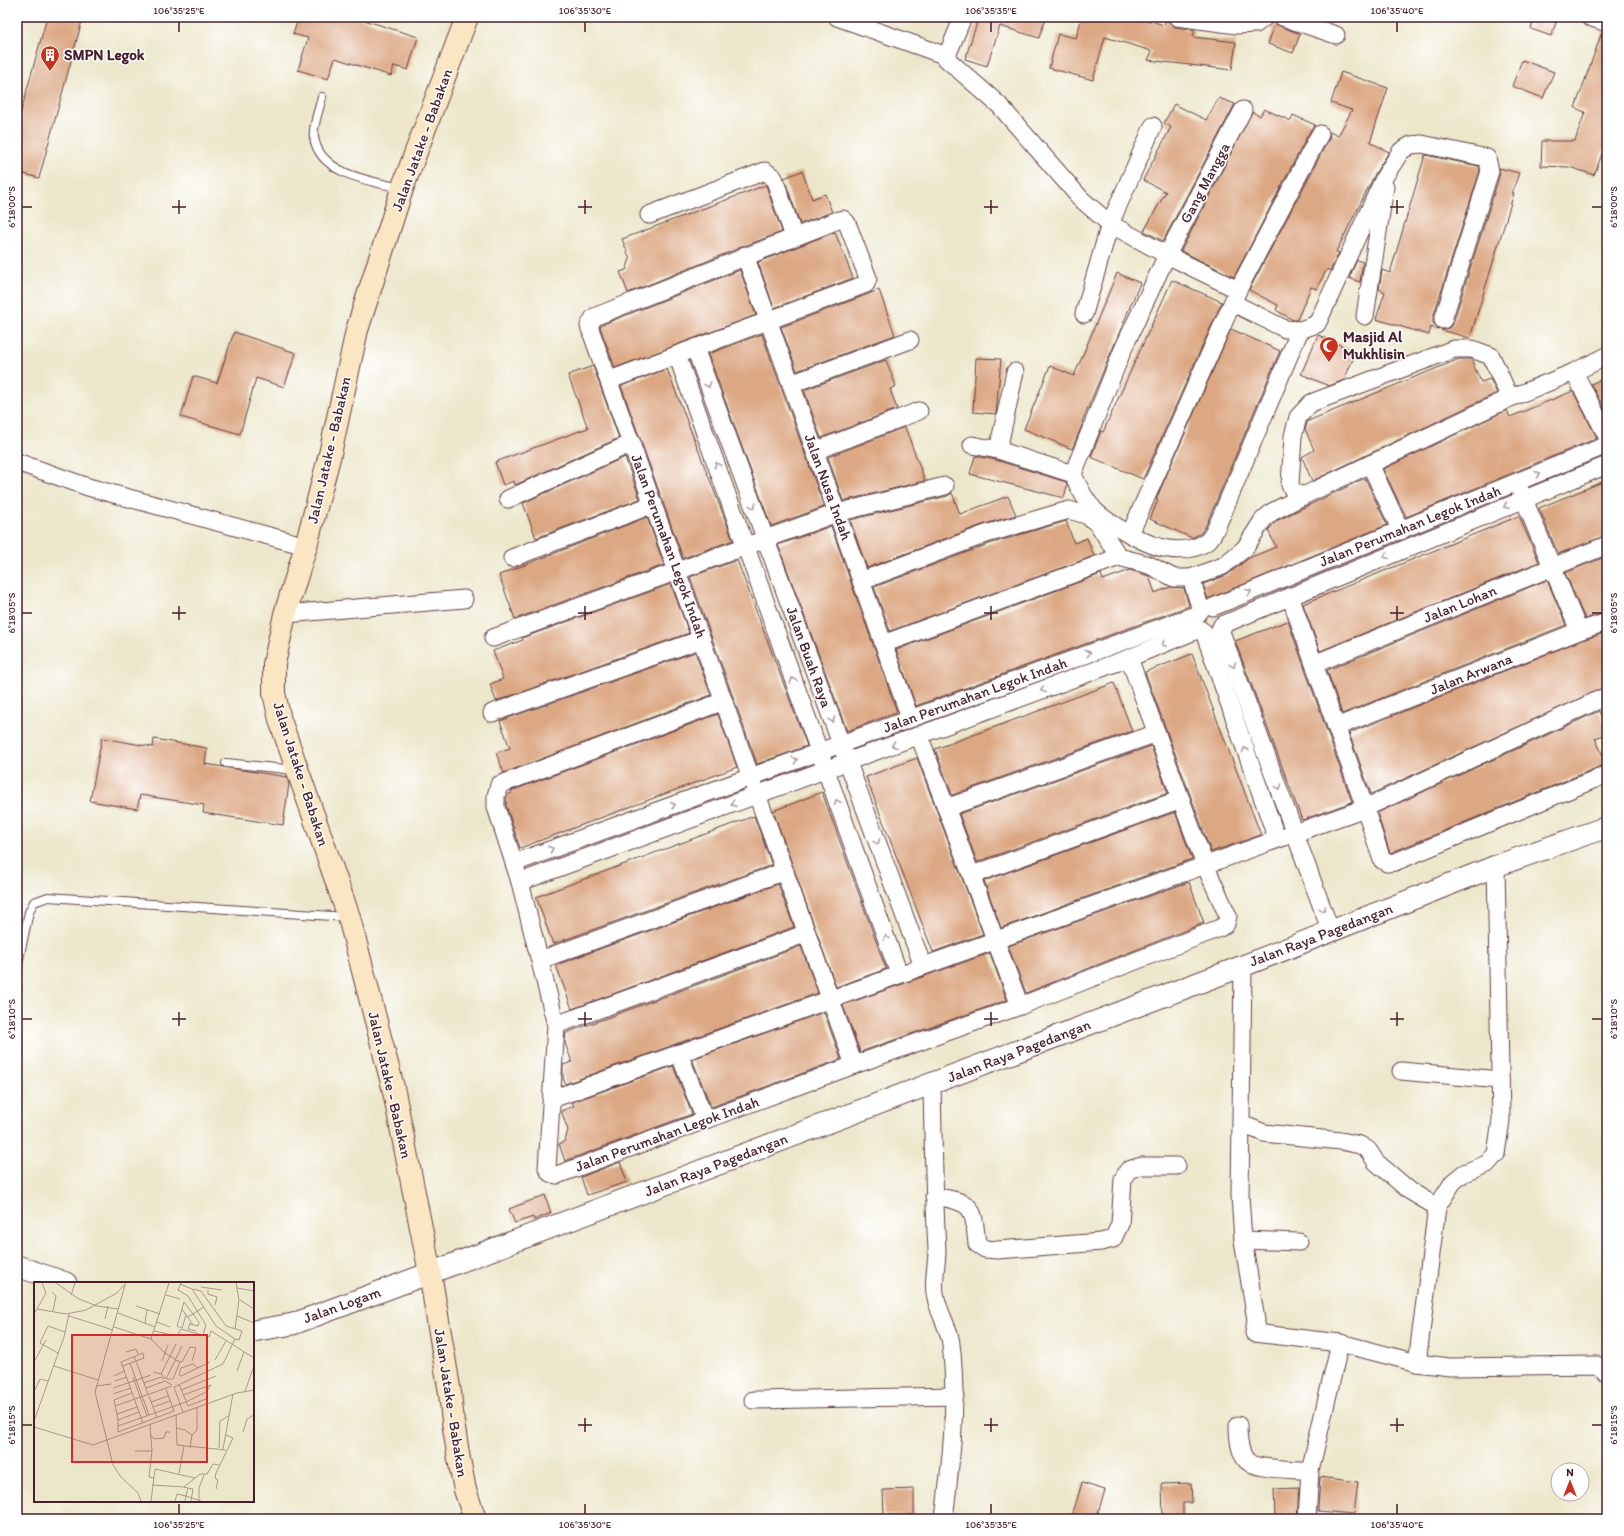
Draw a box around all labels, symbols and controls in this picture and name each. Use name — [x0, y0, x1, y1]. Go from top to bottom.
text: 106°35'25"E — [153, 4, 205, 17]
text: 106°35'30"E — [559, 4, 612, 17]
text: 106°35'35"E — [965, 4, 1017, 17]
text: 106°35'40"E — [1371, 4, 1424, 17]
building icon: SMPN Legok — [39, 44, 61, 72]
place label: SMPN Legok — [64, 46, 145, 65]
street label: Jalan Jatake - Babakan — [388, 66, 456, 214]
street label: Gang Mangga — [1176, 139, 1234, 226]
text: 6°18'00"S — [5, 186, 18, 228]
text: 6°18'00"S — [1607, 186, 1620, 228]
place label: Masjid Al Mukhlisin — [1343, 328, 1406, 363]
mosque icon: Masjid Al Mukhlisin — [1318, 335, 1340, 363]
street label: Jalan Jatake - Babakan — [303, 374, 355, 525]
one-way arrow — [704, 381, 712, 388]
street label: Jalan Nusa Indah — [800, 431, 856, 543]
street label: Jalan Perumahan Legok Indah — [627, 452, 711, 641]
one-way arrow — [713, 462, 721, 469]
one-way arrow — [1534, 470, 1541, 478]
street label: Jalan Perumahan Legok Indah — [1317, 481, 1504, 571]
one-way arrow — [1503, 502, 1510, 510]
one-way arrow — [749, 503, 757, 510]
one-way arrow — [1383, 551, 1391, 559]
street label: Jalan Lohan — [1421, 581, 1500, 627]
one-way arrow — [1246, 589, 1253, 597]
text: 6°18'05"S — [5, 592, 18, 633]
text: 6°18'05"S — [1607, 592, 1620, 633]
street label: Jalan Buah Raya — [782, 604, 836, 710]
one-way arrow — [1161, 639, 1169, 647]
street label: Jalan Arwana — [1427, 649, 1515, 699]
one-way arrow — [1085, 650, 1092, 658]
street label: Jalan Perumahan Legok Indah — [881, 653, 1070, 737]
one-way arrow — [1229, 662, 1237, 669]
one-way arrow — [790, 676, 798, 683]
one-way arrow — [1039, 685, 1046, 694]
street label: Jalan Jatake - Babakan — [269, 700, 333, 849]
one-way arrow — [828, 717, 836, 724]
one-way arrow — [891, 740, 898, 748]
one-way arrow — [1242, 746, 1250, 753]
one-way arrow — [791, 756, 798, 765]
one-way arrow — [1274, 784, 1282, 791]
one-way arrow — [833, 799, 842, 806]
one-way arrow — [730, 800, 737, 808]
one-way arrow — [669, 801, 676, 809]
one-way arrow — [873, 839, 881, 846]
one-way arrow — [547, 846, 554, 854]
street label: Jalan Raya Pagedangan — [1247, 899, 1395, 971]
one-way arrow — [1319, 906, 1327, 913]
one-way arrow — [882, 934, 890, 941]
text: 6°18'10"S — [5, 998, 18, 1039]
text: 6°18'10"S — [1607, 998, 1620, 1039]
street label: Jalan Jatake - Babakan — [364, 1010, 416, 1161]
street label: Jalan Raya Pagedangan — [945, 1015, 1093, 1087]
street label: Jalan Perumahan Legok Indah — [573, 1092, 762, 1176]
street label: Jalan Raya Pagedangan — [642, 1129, 790, 1201]
inset map — [34, 1282, 254, 1502]
street label: Jalan Logam — [301, 1283, 384, 1327]
street label: Jalan Jatake - Babakan — [430, 1327, 472, 1479]
text: 6°18'15"S — [5, 1405, 18, 1445]
text: 6°18'15"S — [1607, 1405, 1620, 1445]
north arrow — [1550, 1462, 1590, 1502]
text: N — [1566, 1466, 1574, 1479]
text: 106°35'25"E — [153, 1518, 205, 1531]
text: 106°35'30"E — [559, 1518, 612, 1531]
text: 106°35'35"E — [965, 1518, 1017, 1531]
text: 106°35'40"E — [1371, 1518, 1424, 1531]

